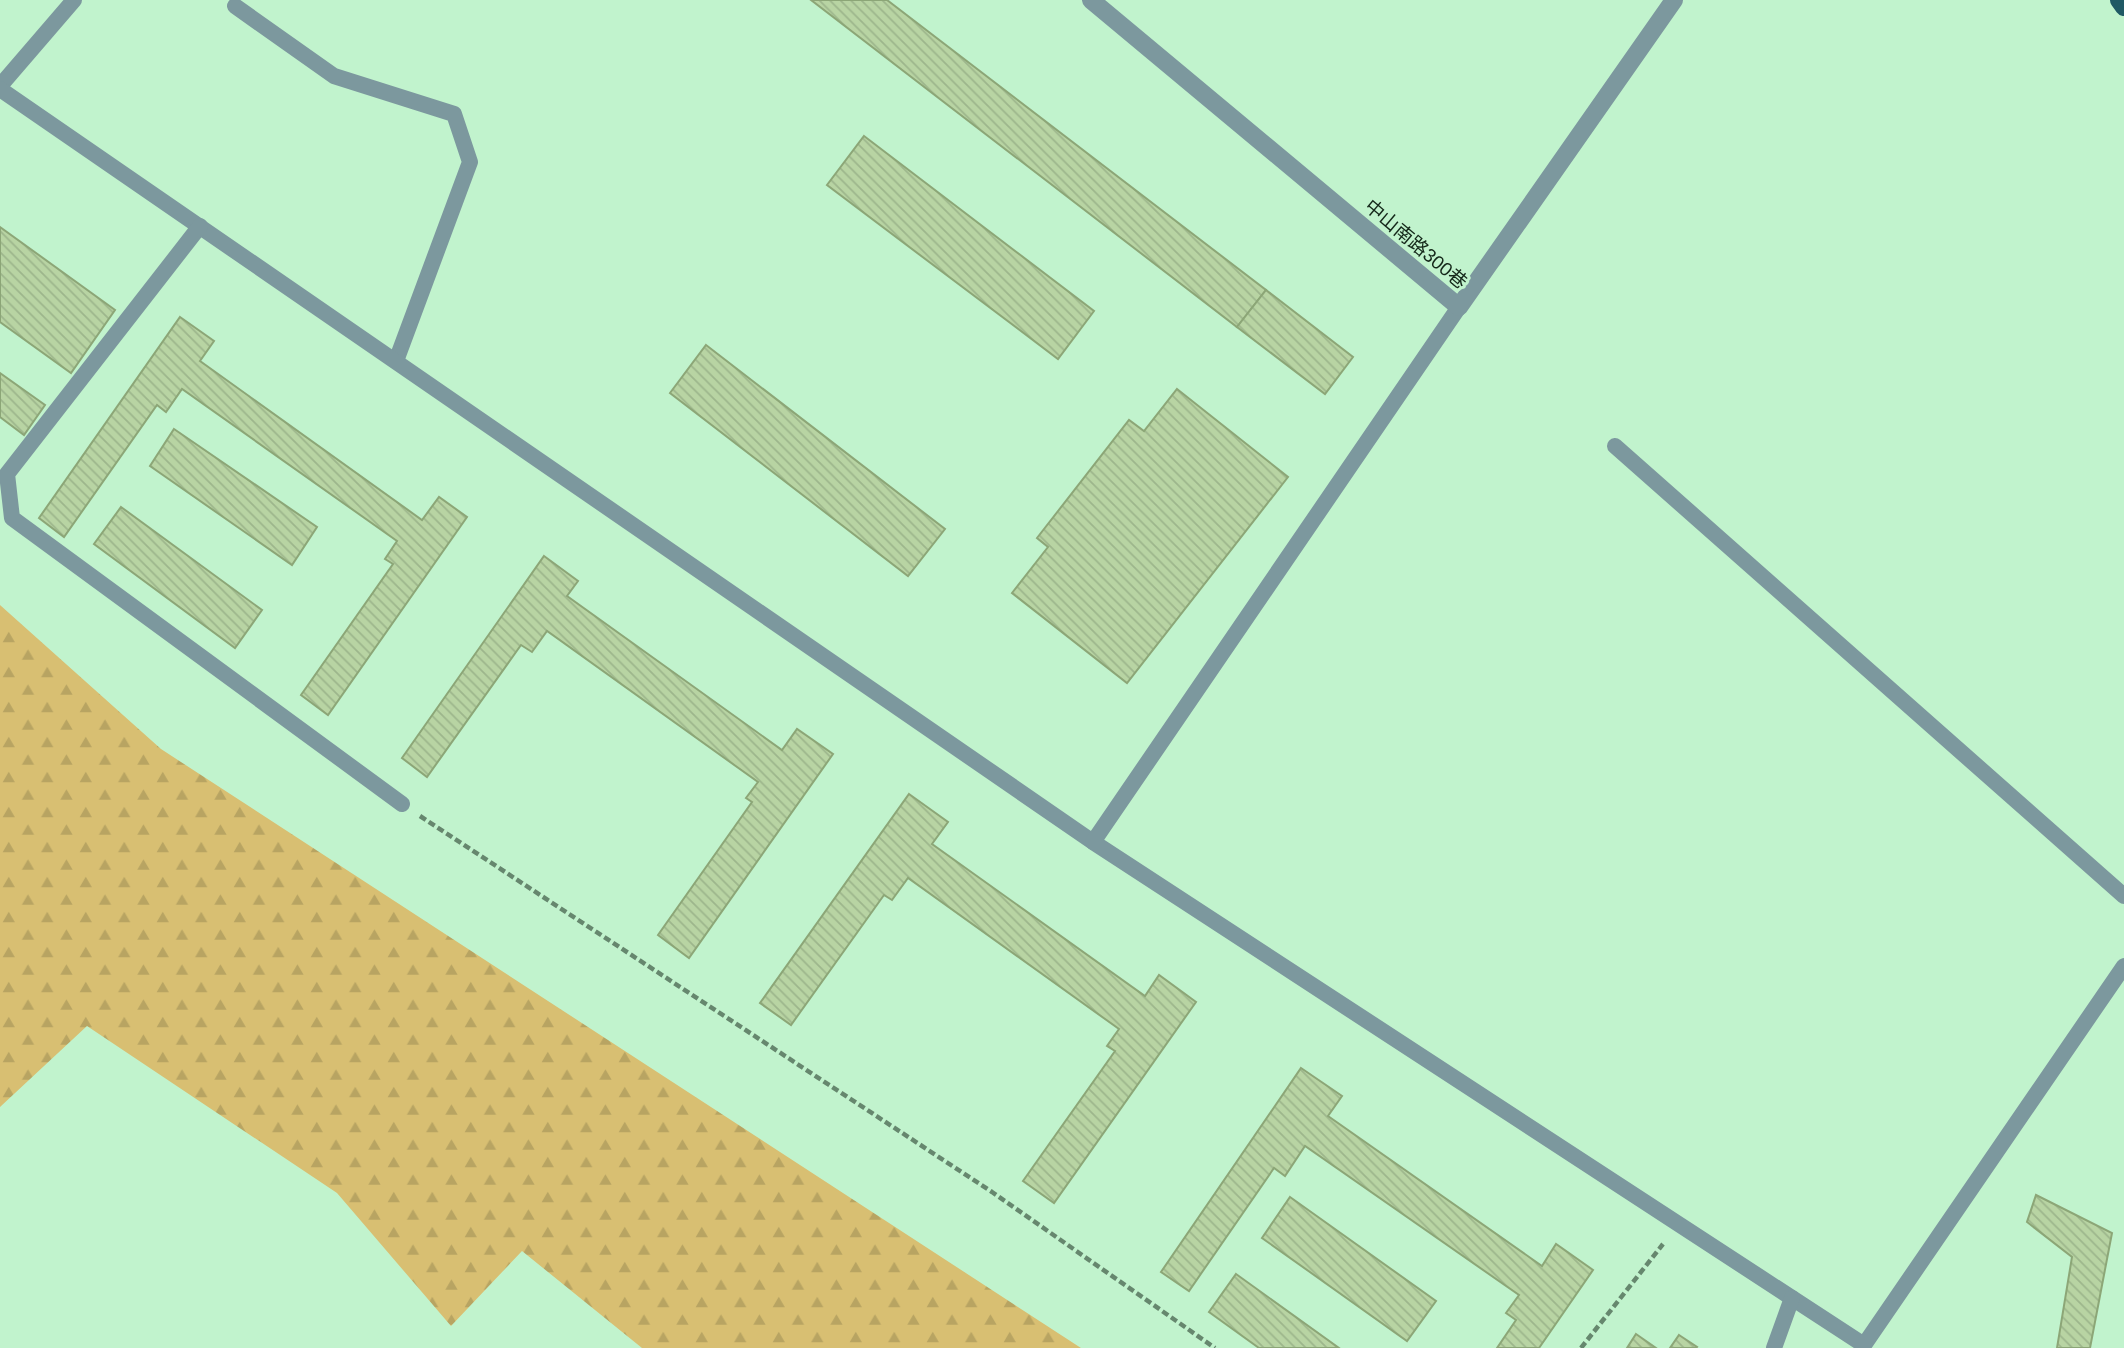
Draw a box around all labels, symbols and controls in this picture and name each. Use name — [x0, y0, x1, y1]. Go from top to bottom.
street label: 中山南路300巷 — [1361, 195, 1471, 293]

